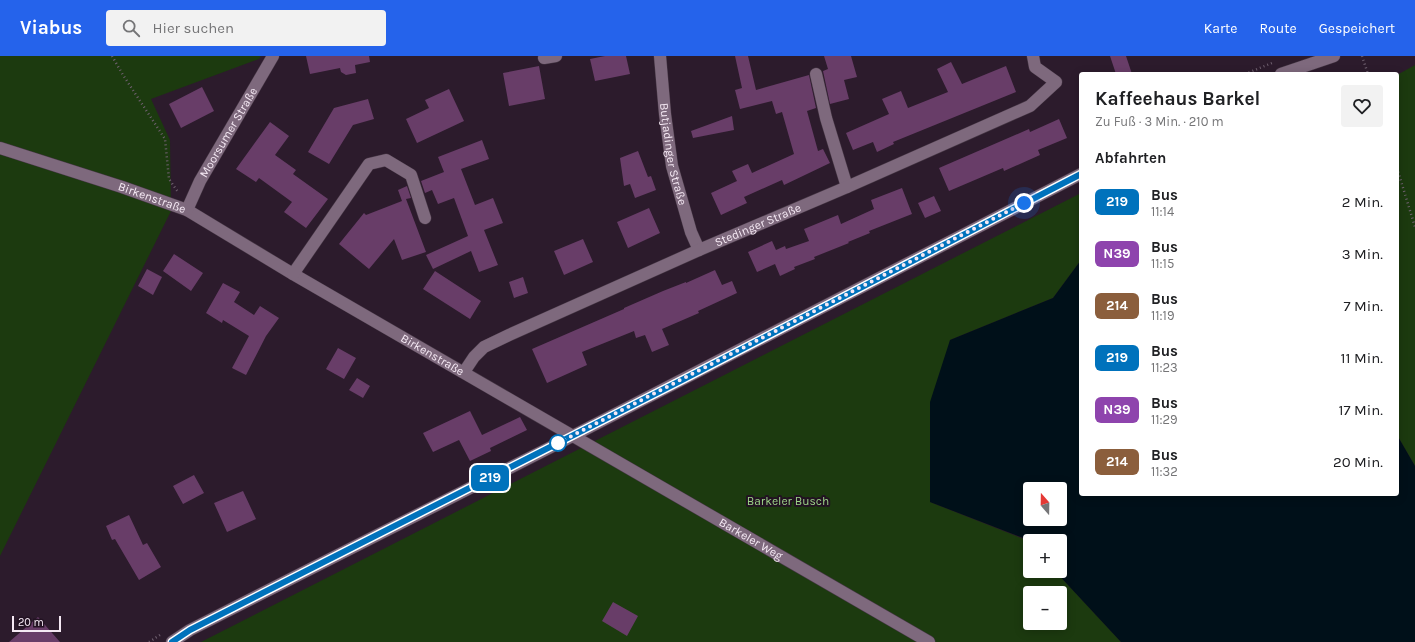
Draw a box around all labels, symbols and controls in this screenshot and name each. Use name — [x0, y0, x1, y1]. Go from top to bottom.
search box — [106, 10, 386, 46]
text: Viabus — [20, 17, 82, 39]
icon: search — [120, 17, 142, 39]
text: Hier suchen — [152, 19, 234, 37]
text: Karte — [1204, 20, 1238, 37]
text: Route — [1260, 20, 1297, 37]
text: Gespeichert — [1319, 20, 1395, 37]
street label: Moorsumer Straße — [197, 85, 260, 180]
button: heart — [1341, 85, 1383, 127]
text: Kaffeehaus Barkel — [1095, 88, 1260, 110]
street label: Butjadinger Straße — [657, 102, 690, 207]
text: Zu Fuß · 3 Min. · 210 m — [1095, 114, 1224, 129]
text: Abfahrten — [1095, 149, 1166, 167]
street label: Birkenstraße — [116, 179, 188, 216]
text: Bus — [1151, 186, 1178, 204]
your location — [1014, 193, 1034, 213]
text: 219 — [1106, 193, 1128, 210]
text: 2 Min. — [1342, 193, 1383, 211]
street label: Stedinger Straße — [713, 200, 803, 249]
text: 11:14 — [1151, 204, 1174, 219]
text: Bus — [1151, 238, 1178, 256]
text: N39 — [1103, 245, 1131, 262]
text: 3 Min. — [1342, 245, 1383, 263]
text: 11:15 — [1151, 256, 1174, 271]
text: Bus — [1151, 290, 1178, 308]
text: 214 — [1106, 297, 1128, 314]
text: 7 Min. — [1343, 297, 1383, 315]
text: 11:19 — [1151, 308, 1174, 323]
street label: Birkenstraße — [398, 331, 467, 379]
text: Bus — [1151, 342, 1178, 360]
text: 219 — [1106, 349, 1128, 366]
text: 11 Min. — [1341, 349, 1383, 367]
text: 11:23 — [1151, 360, 1178, 375]
text: Bus — [1151, 394, 1178, 412]
text: N39 — [1103, 401, 1131, 418]
text: 17 Min. — [1339, 401, 1383, 419]
text: 11:29 — [1151, 412, 1178, 427]
unlabelled marker — [549, 434, 567, 452]
text: Bus — [1151, 446, 1178, 464]
text: 214 — [1106, 453, 1128, 470]
text: 20 Min. — [1333, 453, 1383, 471]
text: 11:32 — [1151, 464, 1178, 479]
line badge: 219 — [467, 465, 513, 491]
text: 219 — [479, 469, 501, 486]
north arrow — [1023, 482, 1067, 526]
map controls — [1023, 482, 1067, 630]
park label: Barkeler Busch — [747, 494, 829, 508]
street label: Barkeler Weg — [717, 515, 786, 563]
button: + — [1023, 534, 1067, 578]
button: − — [1023, 586, 1067, 630]
scale bar — [12, 614, 61, 633]
text: 20 m — [18, 616, 44, 629]

